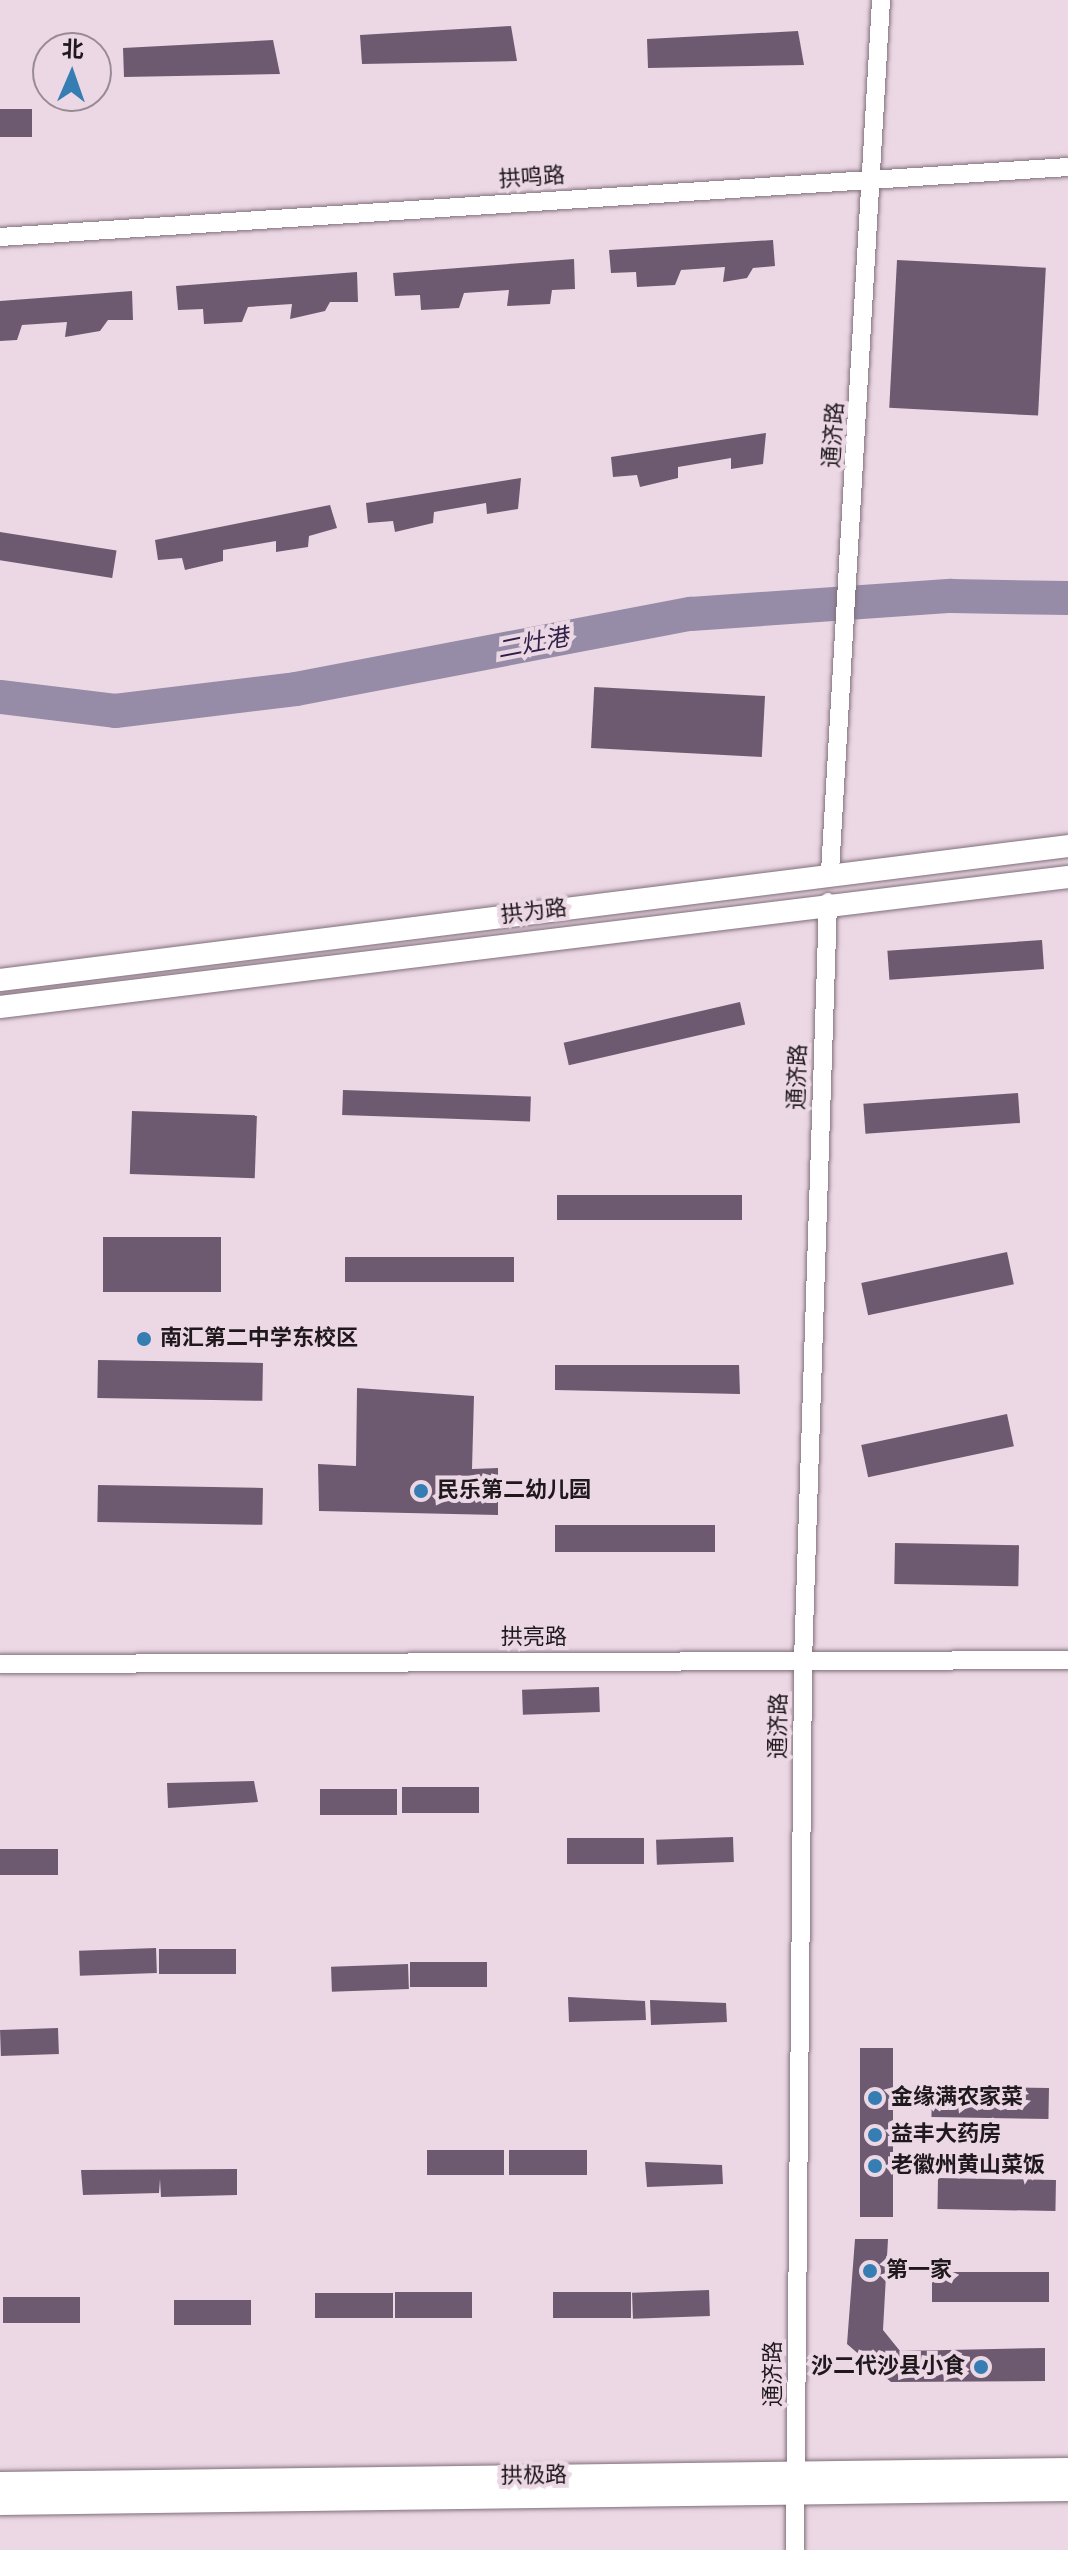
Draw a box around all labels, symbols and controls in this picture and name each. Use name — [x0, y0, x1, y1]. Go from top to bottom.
north arrow — [32, 32, 112, 112]
text: 北 — [61, 34, 84, 66]
street label: 拱鸣路 — [498, 163, 566, 193]
street label: 通济路 — [819, 401, 849, 469]
water label: 二灶港 — [495, 623, 571, 665]
street label: 拱为路 — [500, 895, 568, 929]
street label: 通济路 — [784, 1044, 812, 1110]
place label: 南汇第二中学东校区 — [160, 1326, 358, 1352]
marker: 南汇第二中学东校区 — [135, 1330, 153, 1348]
place label: 民乐第二幼儿园 — [437, 1478, 591, 1504]
marker: 民乐第二幼儿园 — [412, 1482, 430, 1500]
street label: 拱亮路 — [501, 1625, 567, 1651]
street label: 通济路 — [765, 1693, 793, 1759]
place label: 金缘满农家菜 — [891, 2085, 1023, 2111]
marker: 金缘满农家菜 — [866, 2089, 884, 2107]
place label: 益丰大药房 — [891, 2122, 1001, 2148]
marker: 益丰大药房 — [866, 2126, 884, 2144]
place label: 老徽州黄山菜饭 — [891, 2153, 1045, 2179]
marker: 老徽州黄山菜饭 — [866, 2157, 884, 2175]
place label: 第一家 — [886, 2258, 952, 2284]
marker: 第一家 — [861, 2262, 879, 2280]
street label: 通济路 — [761, 2341, 787, 2407]
place label: 沙二代沙县小食 — [811, 2354, 965, 2380]
marker: 沙二代沙县小食 — [972, 2358, 990, 2376]
street label: 拱极路 — [501, 2462, 567, 2490]

